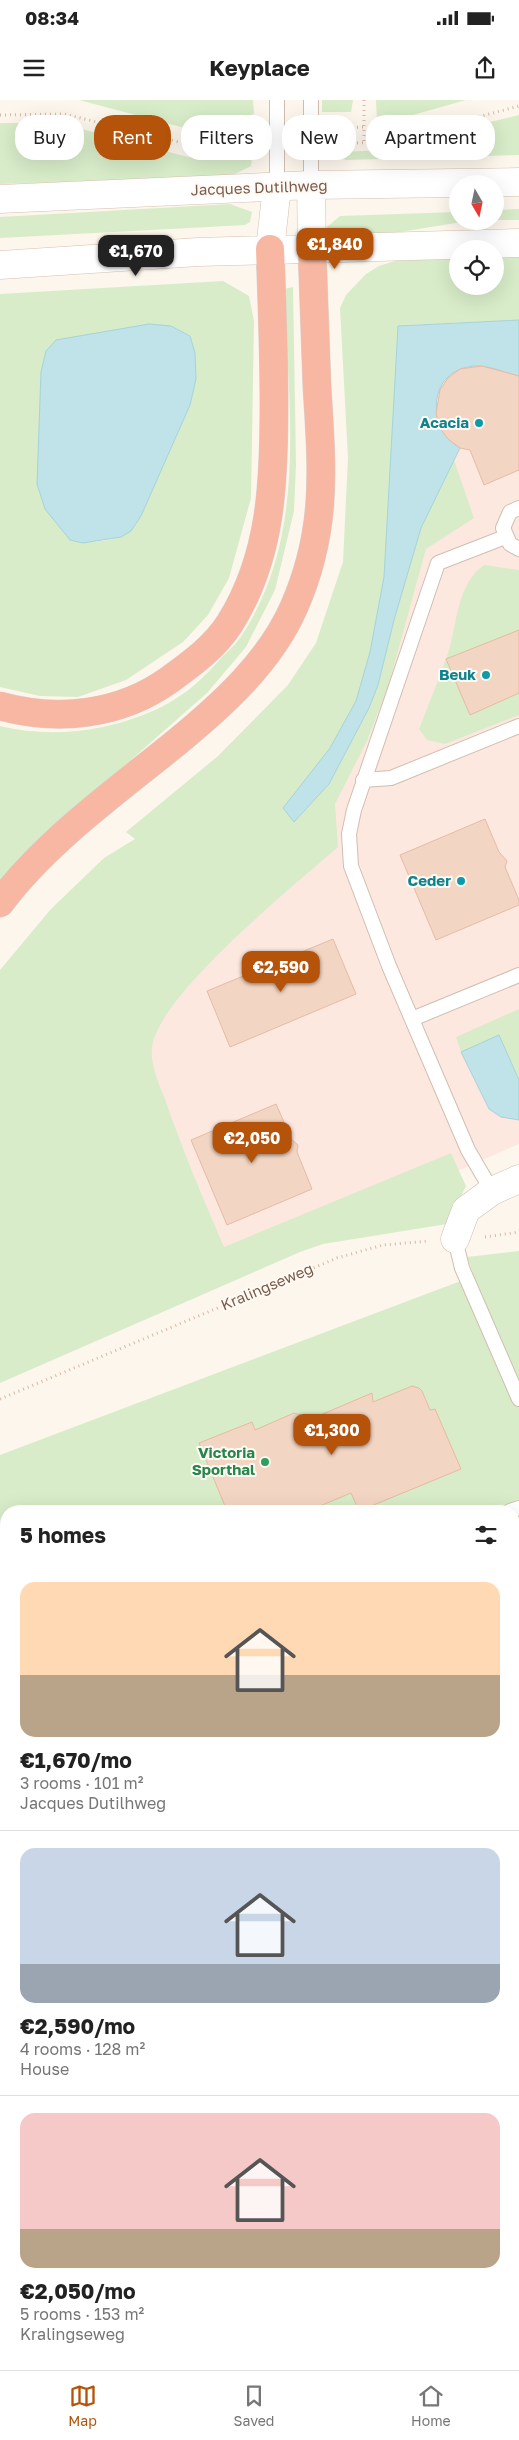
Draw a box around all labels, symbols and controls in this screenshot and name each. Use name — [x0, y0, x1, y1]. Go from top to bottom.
text: 08:34 — [25, 6, 79, 29]
icon: menu — [20, 54, 48, 82]
text: Keyplace — [209, 54, 310, 81]
icon: share — [471, 54, 499, 82]
chip: Buy — [15, 115, 84, 160]
chip: Rent — [94, 115, 171, 160]
chip: Filters — [181, 115, 272, 160]
chip: New — [282, 115, 356, 160]
chip: Apartment — [366, 115, 495, 160]
north arrow — [449, 175, 504, 230]
map controls — [449, 175, 504, 295]
street label: Jacques Dutilhweg — [190, 176, 328, 198]
pin: €1,840 — [294, 228, 376, 270]
pin: €1,670 — [95, 234, 177, 277]
text: €1,840 — [307, 234, 363, 254]
button: locate — [449, 240, 504, 295]
text: €1,670 — [109, 241, 163, 261]
place label: Acacia — [420, 413, 469, 431]
marker: Acacia — [473, 417, 485, 429]
place label: Beuk — [439, 665, 476, 683]
marker: Beuk — [480, 669, 492, 681]
place label: Ceder — [408, 871, 451, 889]
marker: Ceder — [455, 875, 467, 887]
pin: €2,590 — [240, 950, 322, 993]
text: €2,590 — [253, 957, 309, 977]
pin: €2,050 — [211, 1122, 293, 1164]
text: €2,050 — [224, 1128, 280, 1148]
street label: Kralingseweg — [218, 1259, 315, 1314]
pin: €1,300 — [291, 1414, 373, 1456]
text: €1,300 — [304, 1420, 360, 1440]
place label: Victoria Sporthal — [192, 1443, 255, 1478]
marker: Victoria Sporthal — [259, 1456, 271, 1468]
icon: filters — [472, 1521, 500, 1549]
text: 5 homes — [20, 1522, 106, 1548]
icon: home — [215, 1615, 305, 1705]
text: €1,670/mo — [20, 1747, 132, 1773]
text: 3 rooms · 101 m² — [20, 1773, 143, 1793]
text: Jacques Dutilhweg — [20, 1793, 166, 1813]
icon: home — [215, 1880, 305, 1970]
text: €2,590/mo — [20, 2013, 135, 2039]
text: 4 rooms · 128 m² — [20, 2039, 145, 2059]
text: House — [20, 2059, 69, 2079]
icon: home — [215, 2145, 305, 2235]
text: €2,050/mo — [20, 2278, 136, 2304]
text: 5 rooms · 153 m² — [20, 2304, 144, 2324]
text: Kralingseweg — [20, 2324, 125, 2344]
tab: Map — [68, 2382, 97, 2429]
tab: Saved — [234, 2382, 274, 2429]
tab: Home — [411, 2382, 451, 2429]

